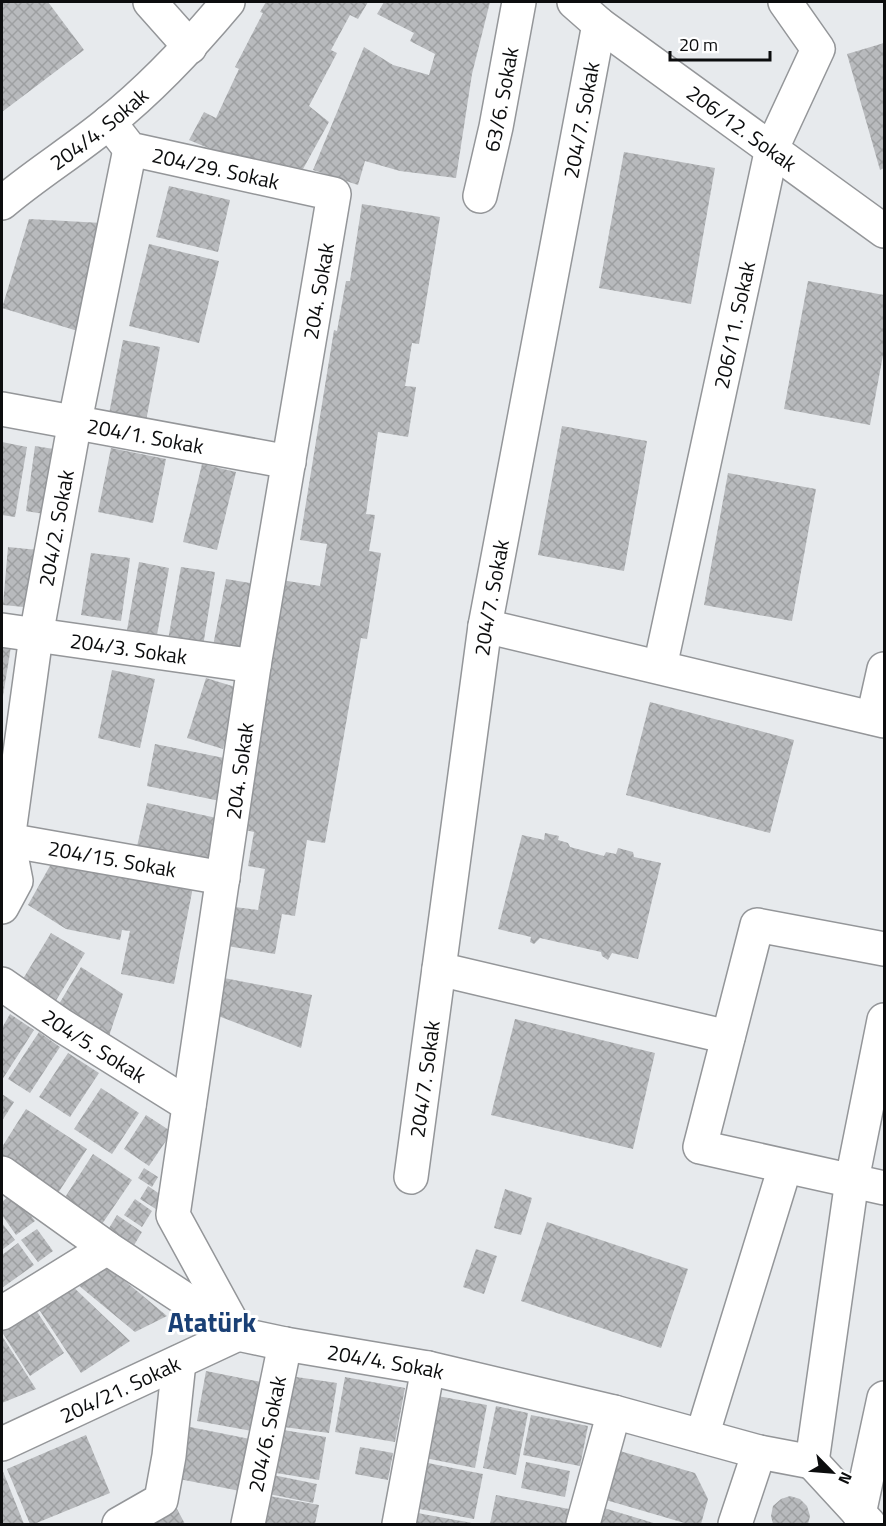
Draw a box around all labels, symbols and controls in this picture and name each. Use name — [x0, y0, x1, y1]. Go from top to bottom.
scale bar — [670, 24, 770, 62]
text: 20 m — [679, 31, 718, 58]
street label: 63/6. Sokak — [475, 44, 526, 155]
street label: 204/7. Sokak — [554, 59, 608, 181]
street label: 206/12. Sokak — [680, 77, 804, 179]
street label: 204/4. Sokak — [43, 80, 155, 178]
street label: 204/29. Sokak — [149, 138, 283, 198]
street label: 204. Sokak — [294, 240, 342, 342]
street label: 206/11. Sokak — [705, 258, 763, 392]
street label: 204/1. Sokak — [85, 409, 206, 462]
street label: 204/2. Sokak — [29, 467, 82, 589]
street label: 204/7. Sokak — [465, 537, 517, 658]
street label: 204/3. Sokak — [68, 624, 189, 672]
street label: 204. Sokak — [216, 721, 262, 821]
street label: 204/15. Sokak — [46, 831, 179, 885]
street label: 204/5. Sokak — [36, 1001, 153, 1091]
street label: 204/7. Sokak — [400, 1018, 448, 1139]
district label: Atatürk — [168, 1301, 256, 1342]
street label: 204/4. Sokak — [325, 1335, 447, 1387]
street label: 204/21. Sokak — [54, 1347, 185, 1431]
street label: 204/6. Sokak — [239, 1373, 294, 1495]
north arrow — [802, 1442, 862, 1502]
text: N — [832, 1468, 859, 1488]

